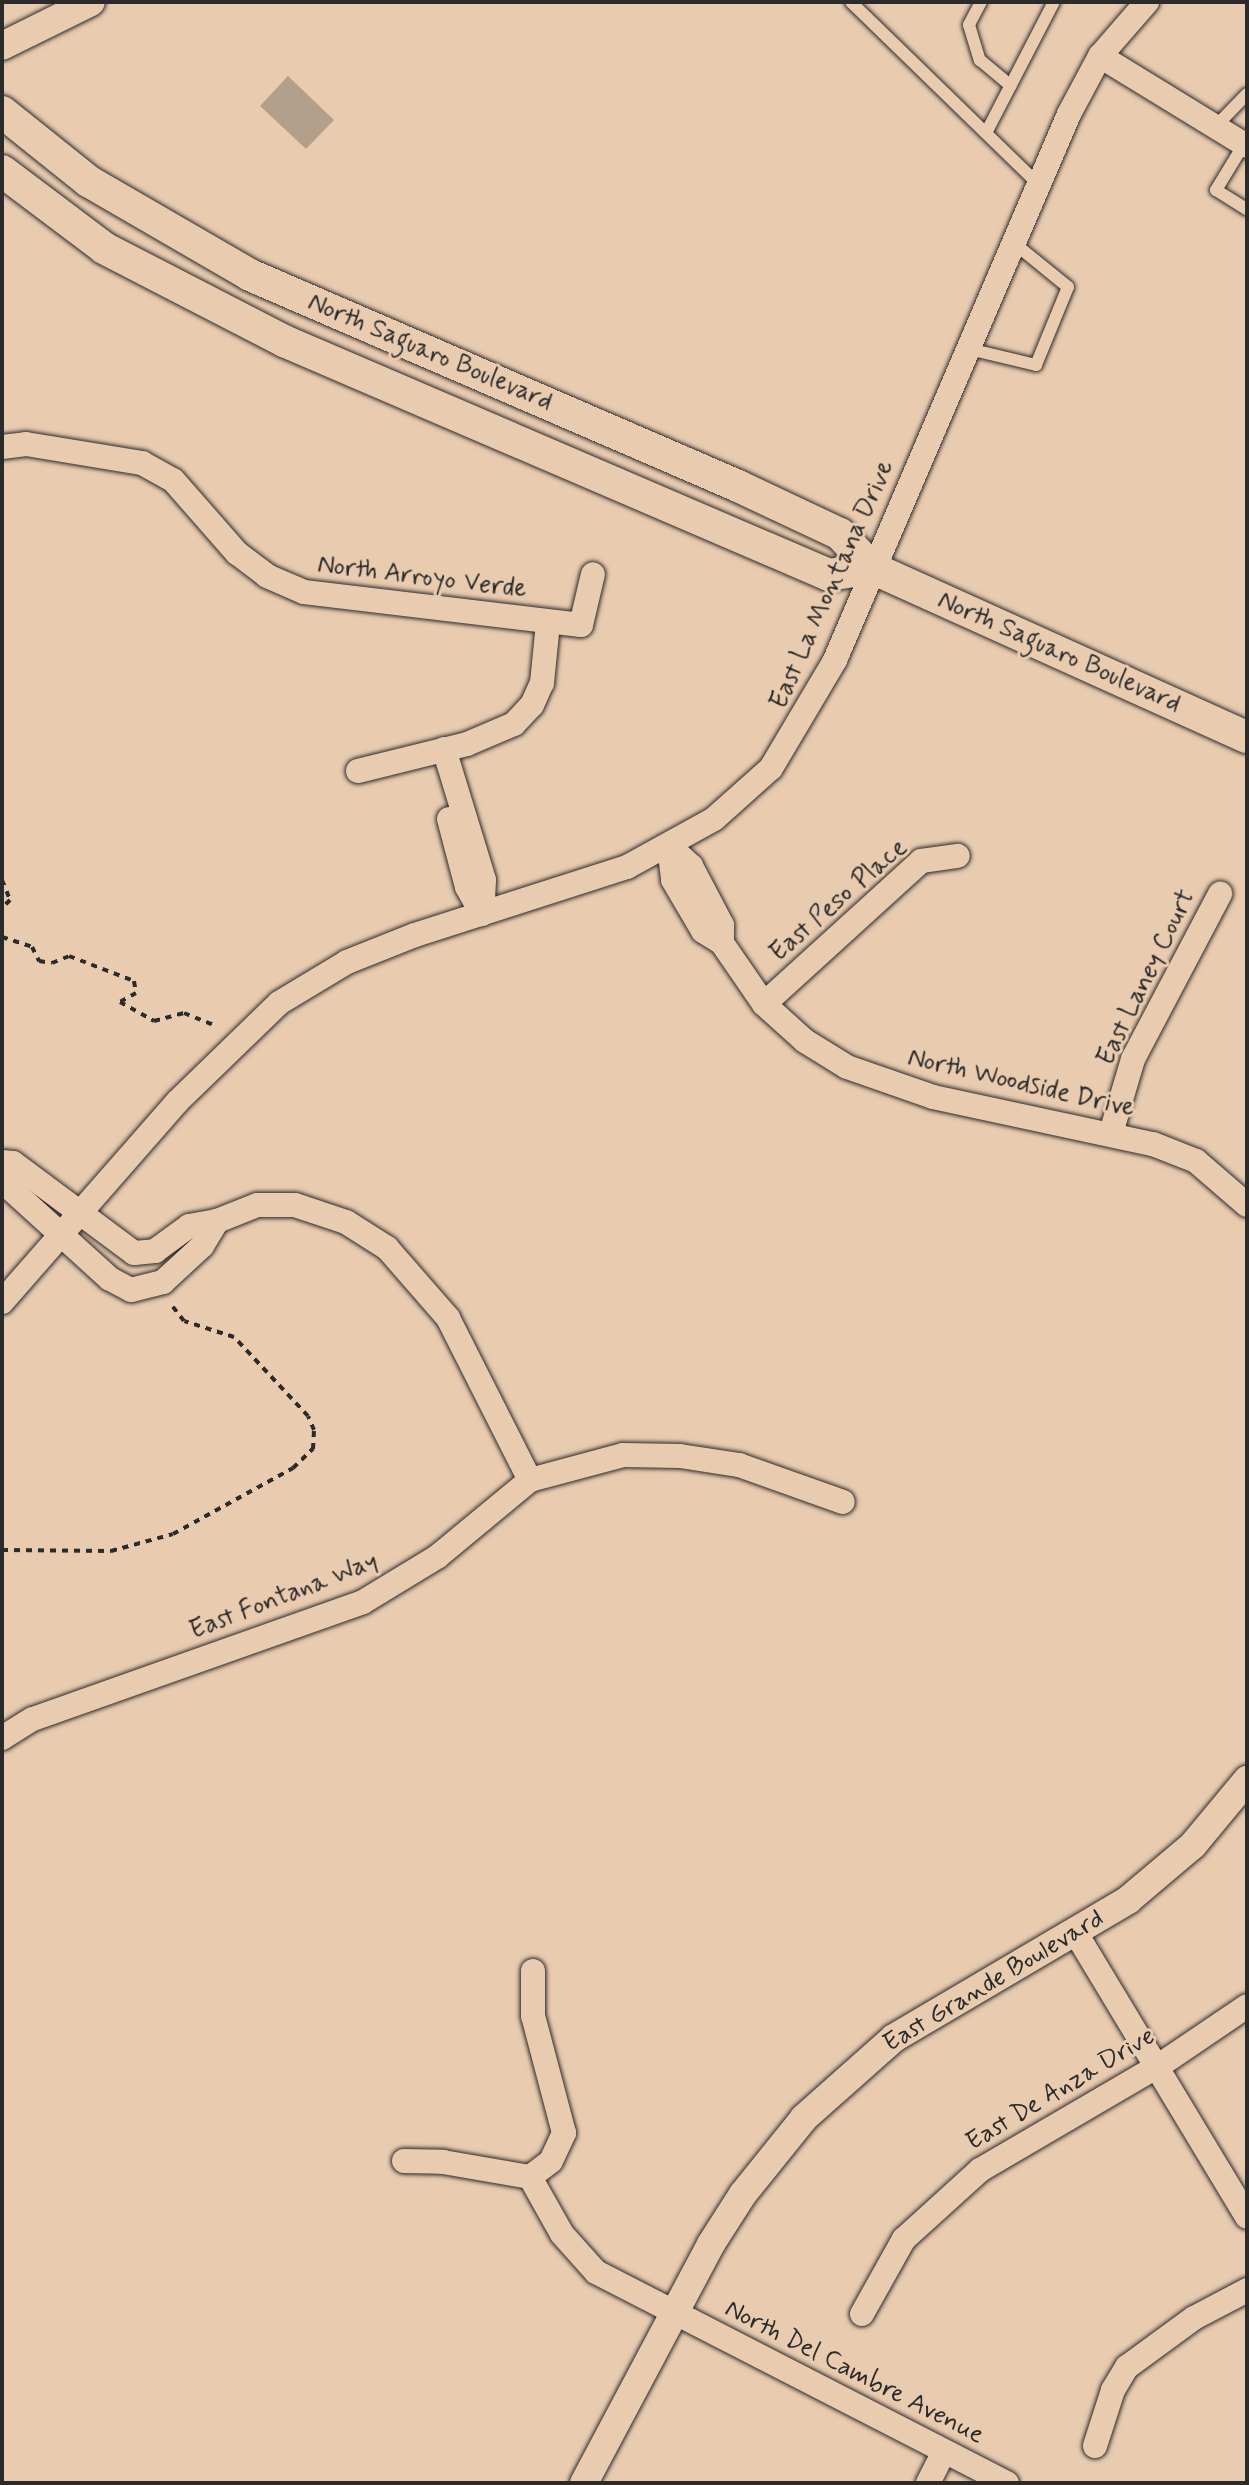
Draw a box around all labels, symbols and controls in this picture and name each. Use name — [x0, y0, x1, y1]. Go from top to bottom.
street label: North Saguaro Boulevard — [303, 287, 557, 419]
street label: East La Montana Drive — [767, 462, 899, 708]
street label: North Arroyo Verde — [316, 550, 528, 606]
street label: North Saguaro Boulevard — [933, 585, 1185, 721]
street label: East Peso Place — [766, 835, 912, 967]
street label: East Laney Court — [1091, 886, 1203, 1070]
street label: North Woodside Drive — [905, 1043, 1137, 1125]
street label: East Fontana Way — [184, 1546, 384, 1648]
street label: East Grande Boulevard — [879, 1905, 1109, 2059]
street label: East De Anza Drive — [963, 2022, 1159, 2158]
street label: North Del Cambre Avenue — [717, 2293, 991, 2453]

